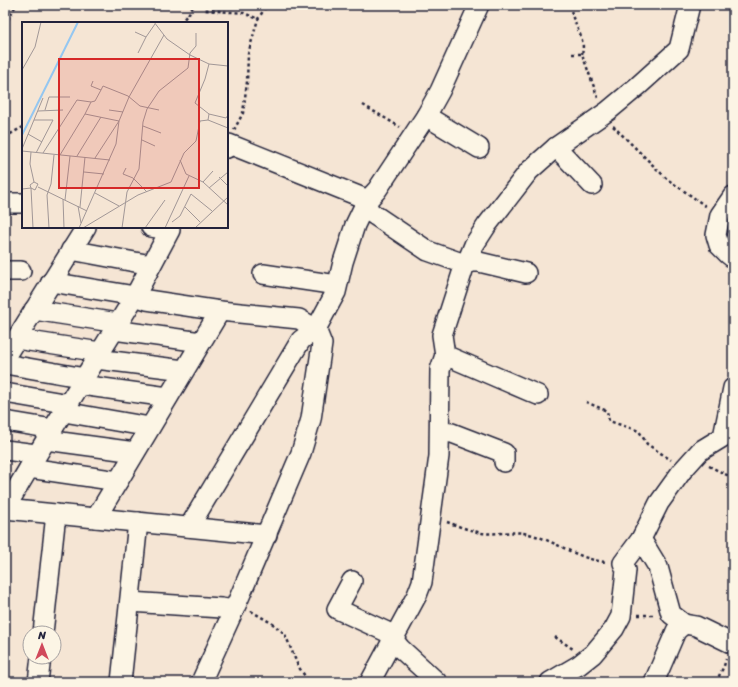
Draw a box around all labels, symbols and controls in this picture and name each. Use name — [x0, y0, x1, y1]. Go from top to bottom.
inset map — [22, 22, 228, 228]
north arrow — [22, 625, 62, 665]
text: N — [37, 626, 46, 645]

